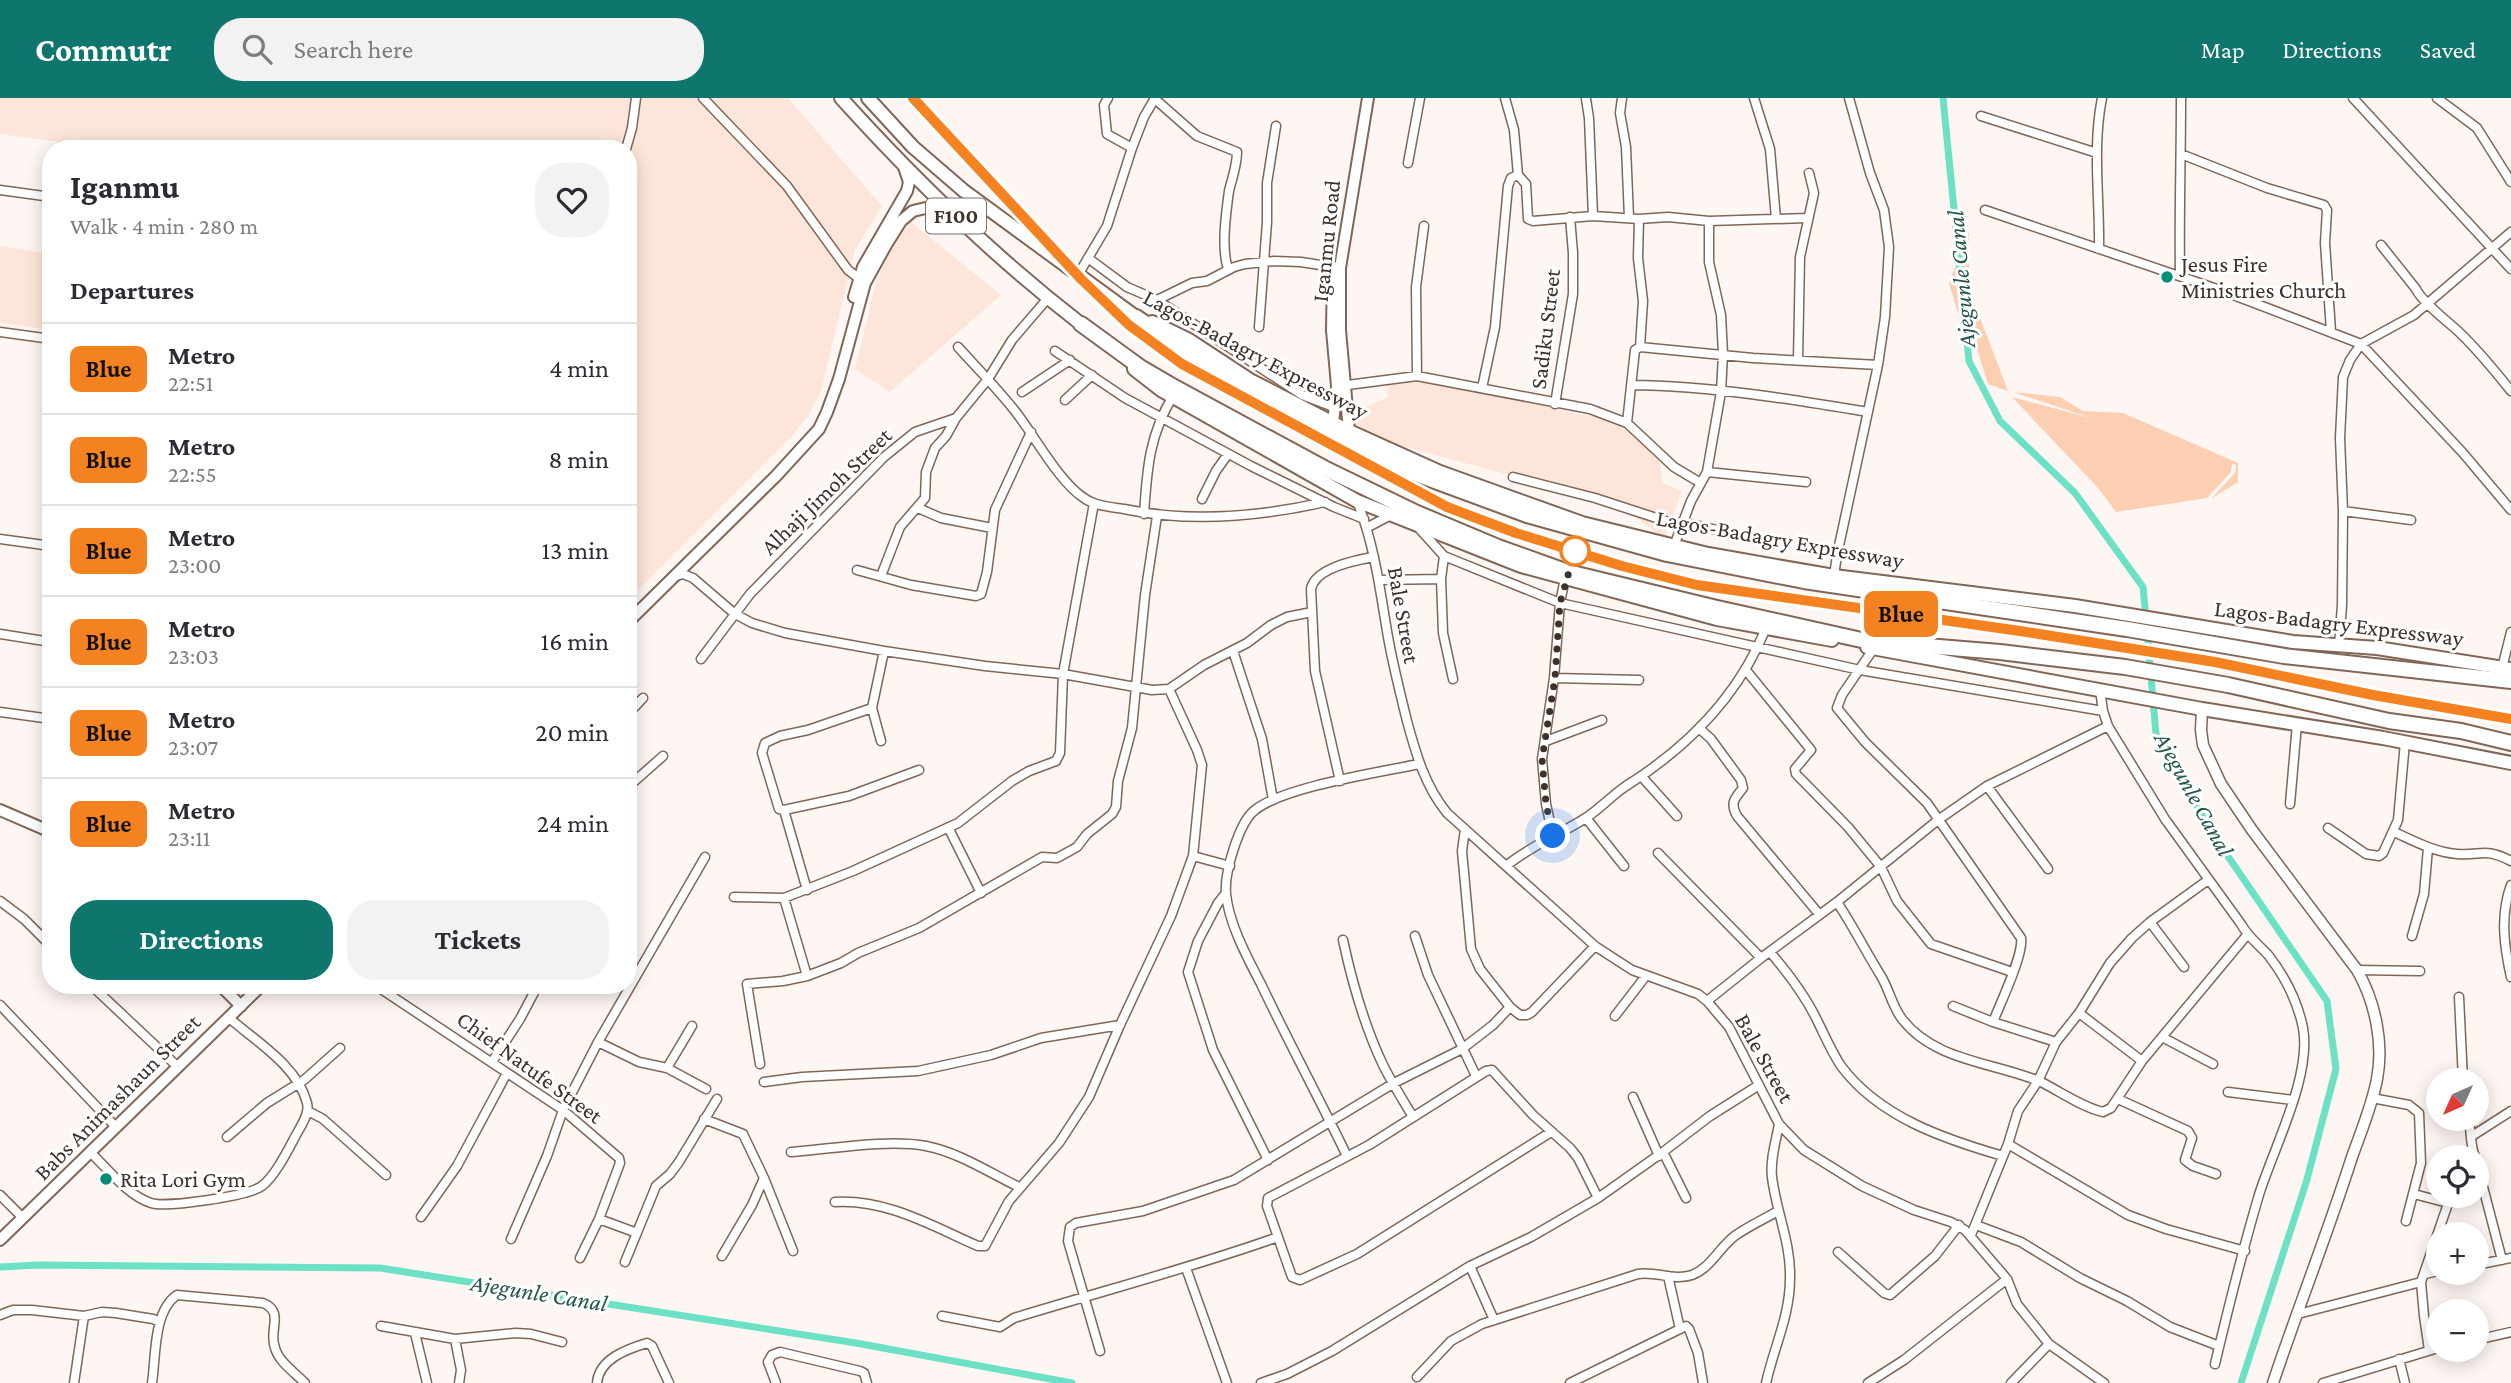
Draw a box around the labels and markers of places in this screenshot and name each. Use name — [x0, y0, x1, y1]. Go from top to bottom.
place label: Jesus Fire Ministries Church — [2179, 251, 2346, 303]
marker: Jesus Fire Ministries Church — [2159, 269, 2175, 285]
unlabelled marker — [1560, 536, 1590, 566]
place label: Rita Lori Gym — [120, 1166, 246, 1192]
marker: Rita Lori Gym — [98, 1171, 114, 1187]

